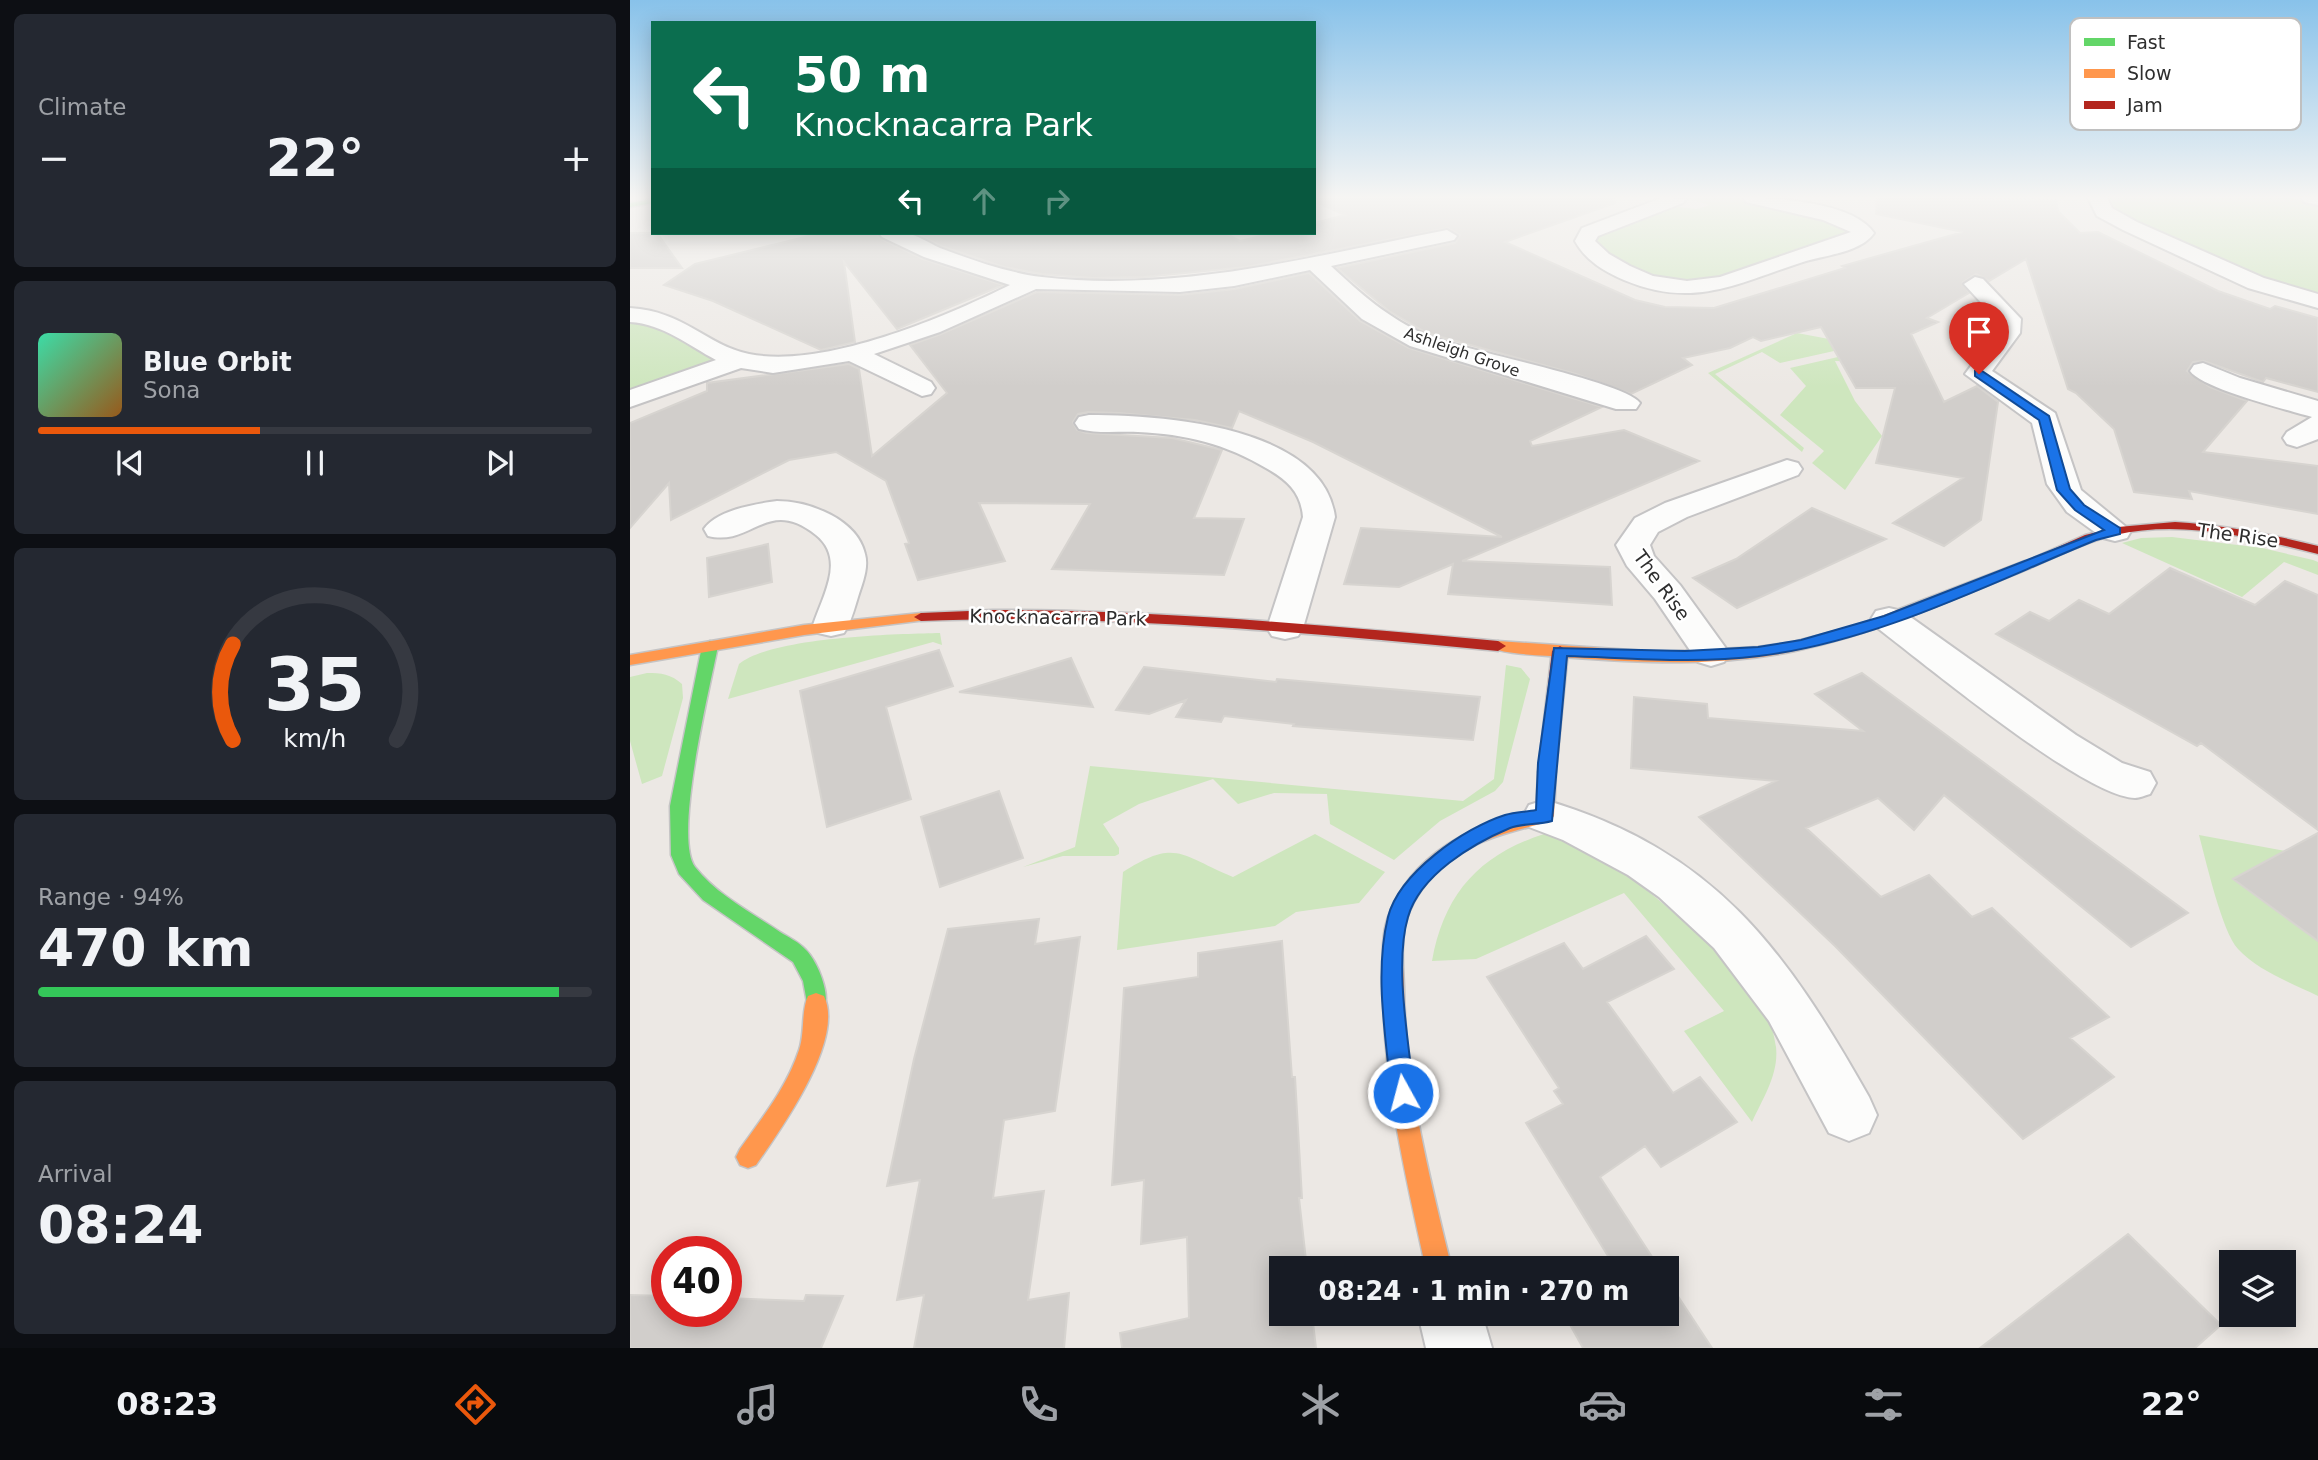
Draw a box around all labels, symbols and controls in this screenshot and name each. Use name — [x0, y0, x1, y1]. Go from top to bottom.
legend — [2070, 18, 2301, 130]
text: Fast — [2127, 31, 2165, 53]
text: 50 m — [794, 47, 930, 104]
icon: left — [679, 49, 770, 140]
text: Slow — [2127, 62, 2172, 84]
text: Climate — [38, 94, 127, 120]
text: Jam — [2126, 94, 2163, 116]
text: Knocknacarra Park — [794, 106, 1093, 144]
text: 22° — [266, 128, 364, 188]
text: − — [38, 136, 70, 180]
text: + — [560, 136, 592, 180]
icon: left — [892, 182, 930, 220]
icon: ahead — [965, 182, 1003, 220]
icon: right — [1038, 182, 1076, 220]
pin — [1949, 302, 2009, 374]
icon: arrive — [1960, 313, 1998, 351]
street label: Ashleigh Grove — [1402, 323, 1522, 381]
text: Blue Orbit — [143, 347, 292, 377]
text: Sona — [143, 377, 200, 403]
icon: previous — [111, 444, 149, 482]
icon: pause — [296, 444, 334, 482]
icon: next — [481, 444, 519, 482]
street label: The Rise — [2195, 518, 2280, 552]
street label: The Rise — [1629, 545, 1695, 624]
street label: Knocknacarra Park — [969, 604, 1147, 630]
text: 35 — [264, 642, 366, 727]
text: km/h — [283, 724, 347, 753]
text: Range · 94% — [38, 884, 184, 910]
text: 470 km — [38, 918, 253, 978]
position arrow — [1366, 1056, 1440, 1130]
text: Arrival — [38, 1161, 113, 1187]
text: 08:24 — [38, 1195, 204, 1255]
speed limit sign: 40 — [651, 1236, 742, 1327]
map controls — [2219, 1250, 2296, 1327]
button: layers — [2219, 1250, 2296, 1327]
text: 08:24 · 1 min · 270 m — [1319, 1276, 1629, 1306]
icon: directions — [451, 1380, 500, 1429]
icon: music — [733, 1380, 782, 1429]
icon: phone — [1014, 1380, 1063, 1429]
icon: climate — [1296, 1380, 1345, 1429]
icon: car — [1578, 1380, 1627, 1429]
icon: filters — [1859, 1380, 1908, 1429]
text: 08:23 — [116, 1385, 218, 1423]
text: 22° — [2141, 1385, 2202, 1423]

